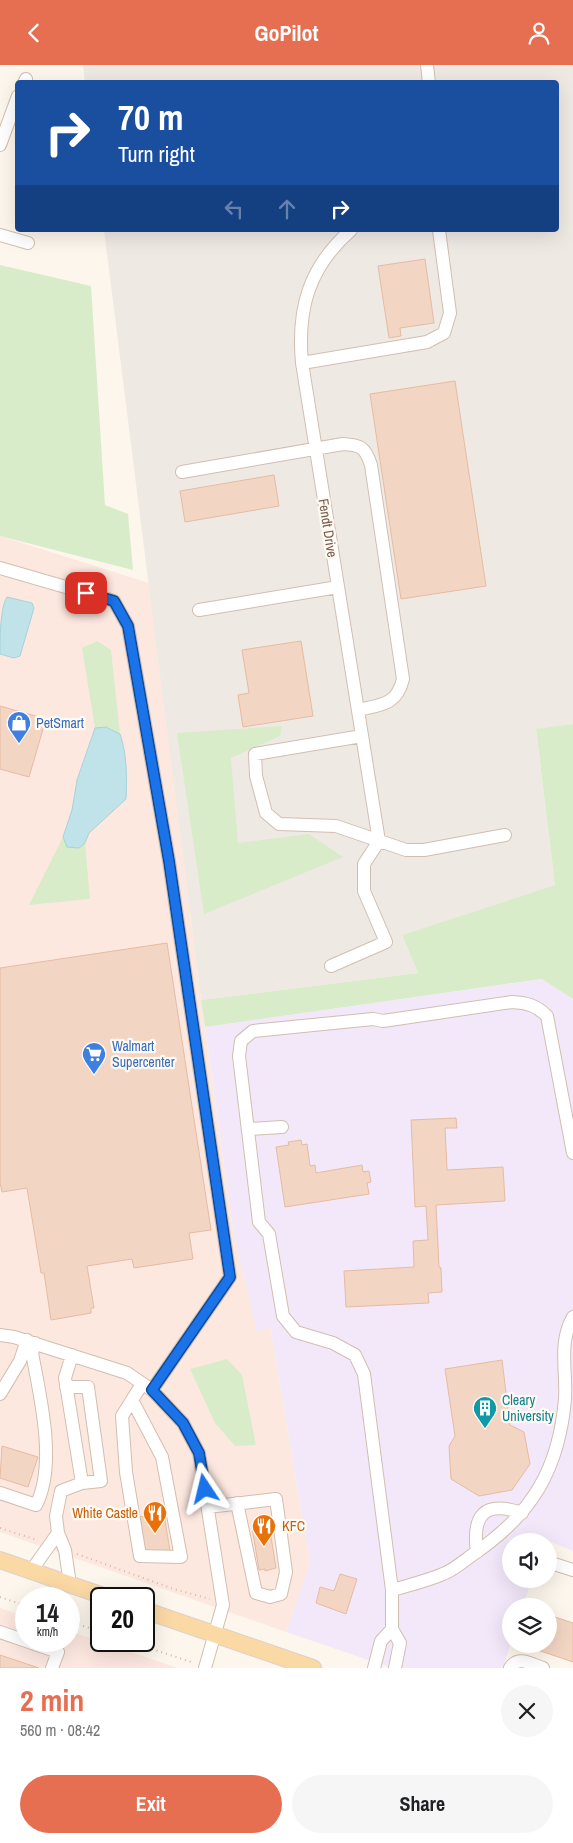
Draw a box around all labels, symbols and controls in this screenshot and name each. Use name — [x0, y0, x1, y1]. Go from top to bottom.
text: GoPilot — [254, 18, 319, 48]
icon: back — [20, 19, 48, 47]
icon: person — [525, 19, 553, 47]
text: 70 m — [118, 94, 183, 141]
icon: right — [35, 100, 100, 165]
text: Turn right — [118, 139, 195, 169]
icon: left — [220, 195, 248, 223]
icon: ahead — [273, 195, 301, 223]
icon: right — [326, 195, 354, 223]
street label: Fendt Drive — [314, 497, 342, 559]
pin — [65, 572, 107, 614]
icon: arrive — [72, 579, 100, 607]
shop icon: PetSmart — [6, 710, 32, 744]
place label: PetSmart — [36, 714, 84, 732]
place label: Walmart Supercenter — [112, 1037, 175, 1071]
supermarket icon: Walmart Supercenter — [81, 1041, 107, 1075]
place label: Cleary University — [502, 1391, 554, 1425]
building icon: Cleary University — [472, 1395, 498, 1429]
position arrow — [178, 1462, 230, 1514]
restaurant icon: White Castle — [142, 1500, 168, 1534]
place label: White Castle — [72, 1504, 138, 1522]
restaurant icon: KFC — [251, 1513, 277, 1547]
place label: KFC — [282, 1517, 305, 1535]
map controls — [502, 1533, 557, 1653]
button: sound — [502, 1533, 557, 1588]
speed limit sign: 20 — [90, 1587, 155, 1652]
text: 14 — [36, 1596, 59, 1630]
button: layers — [502, 1598, 557, 1653]
text: km/h — [37, 1624, 58, 1640]
text: 2 min — [20, 1680, 84, 1720]
button: close — [501, 1685, 553, 1737]
text: 560 m · 08:42 — [20, 1719, 100, 1741]
button: Exit — [20, 1775, 282, 1833]
button: Share — [292, 1775, 553, 1833]

